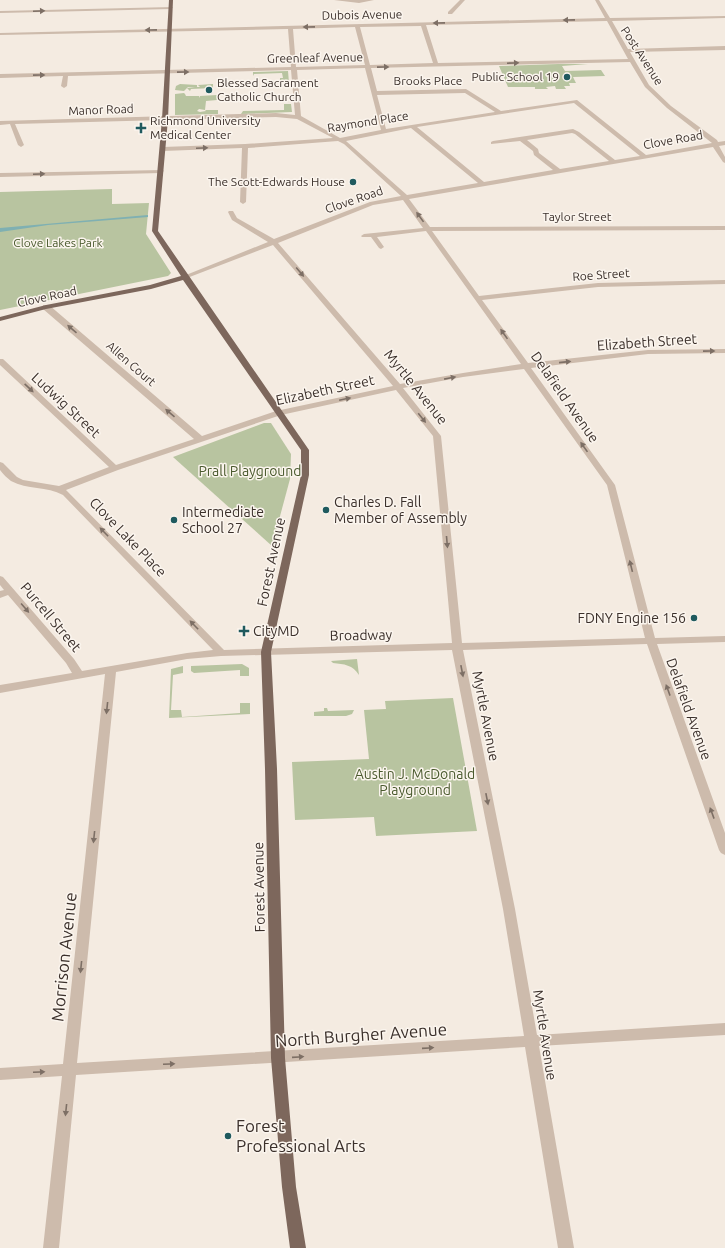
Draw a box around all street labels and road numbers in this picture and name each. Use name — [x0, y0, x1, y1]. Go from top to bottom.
street label: Dubois Avenue — [322, 7, 402, 22]
street label: Post Avenue — [619, 24, 666, 87]
street label: Greenleaf Avenue — [267, 50, 363, 65]
street label: Brooks Place — [394, 74, 462, 87]
street label: Manor Road — [68, 102, 134, 117]
street label: Raymond Place — [326, 109, 409, 134]
street label: Clove Road — [642, 128, 704, 151]
street label: Clove Road — [323, 184, 384, 216]
street label: Taylor Street — [542, 210, 612, 223]
street label: Roe Street — [572, 266, 630, 283]
street label: Clove Road — [16, 284, 78, 309]
street label: Elizabeth Street — [596, 330, 698, 353]
street label: Allen Court — [104, 339, 159, 389]
street label: Myrtle Avenue — [381, 346, 451, 428]
street label: Delafield Avenue — [528, 349, 602, 445]
street label: Ludwig Street — [28, 369, 104, 441]
street label: Elizabeth Street — [274, 372, 376, 408]
street label: Clove Lake Place — [86, 494, 170, 580]
street label: Forest Avenue — [254, 516, 288, 608]
street label: Purcell Street — [17, 579, 85, 655]
street label: Broadway — [330, 626, 393, 644]
street label: Delafield Avenue — [663, 656, 715, 762]
street label: Myrtle Avenue — [469, 670, 503, 762]
street label: Forest Avenue — [250, 842, 268, 932]
street label: Morrison Avenue — [47, 891, 80, 1023]
street label: Myrtle Avenue — [530, 989, 560, 1081]
street label: North Burgher Avenue — [274, 1019, 448, 1050]

